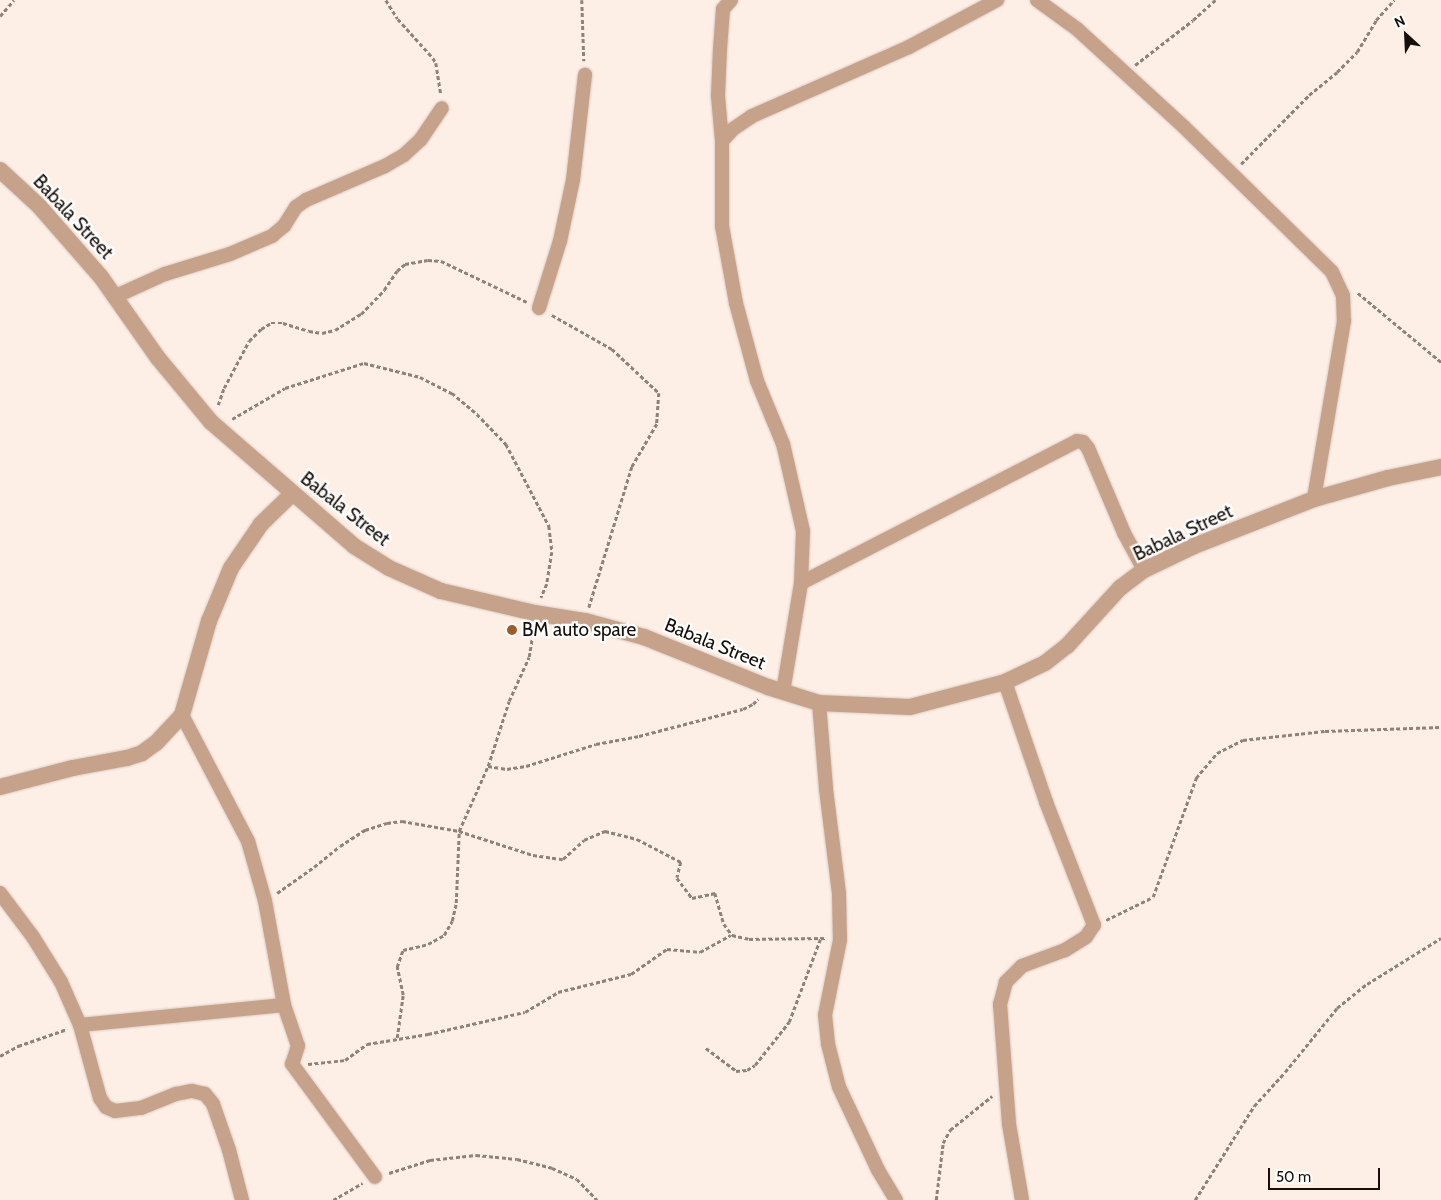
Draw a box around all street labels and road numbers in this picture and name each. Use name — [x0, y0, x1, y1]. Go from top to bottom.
street label: Babala Street — [28, 170, 118, 264]
street label: Babala Street — [296, 467, 394, 551]
street label: Babala Street — [1130, 500, 1236, 566]
street label: Babala Street — [661, 613, 769, 675]

